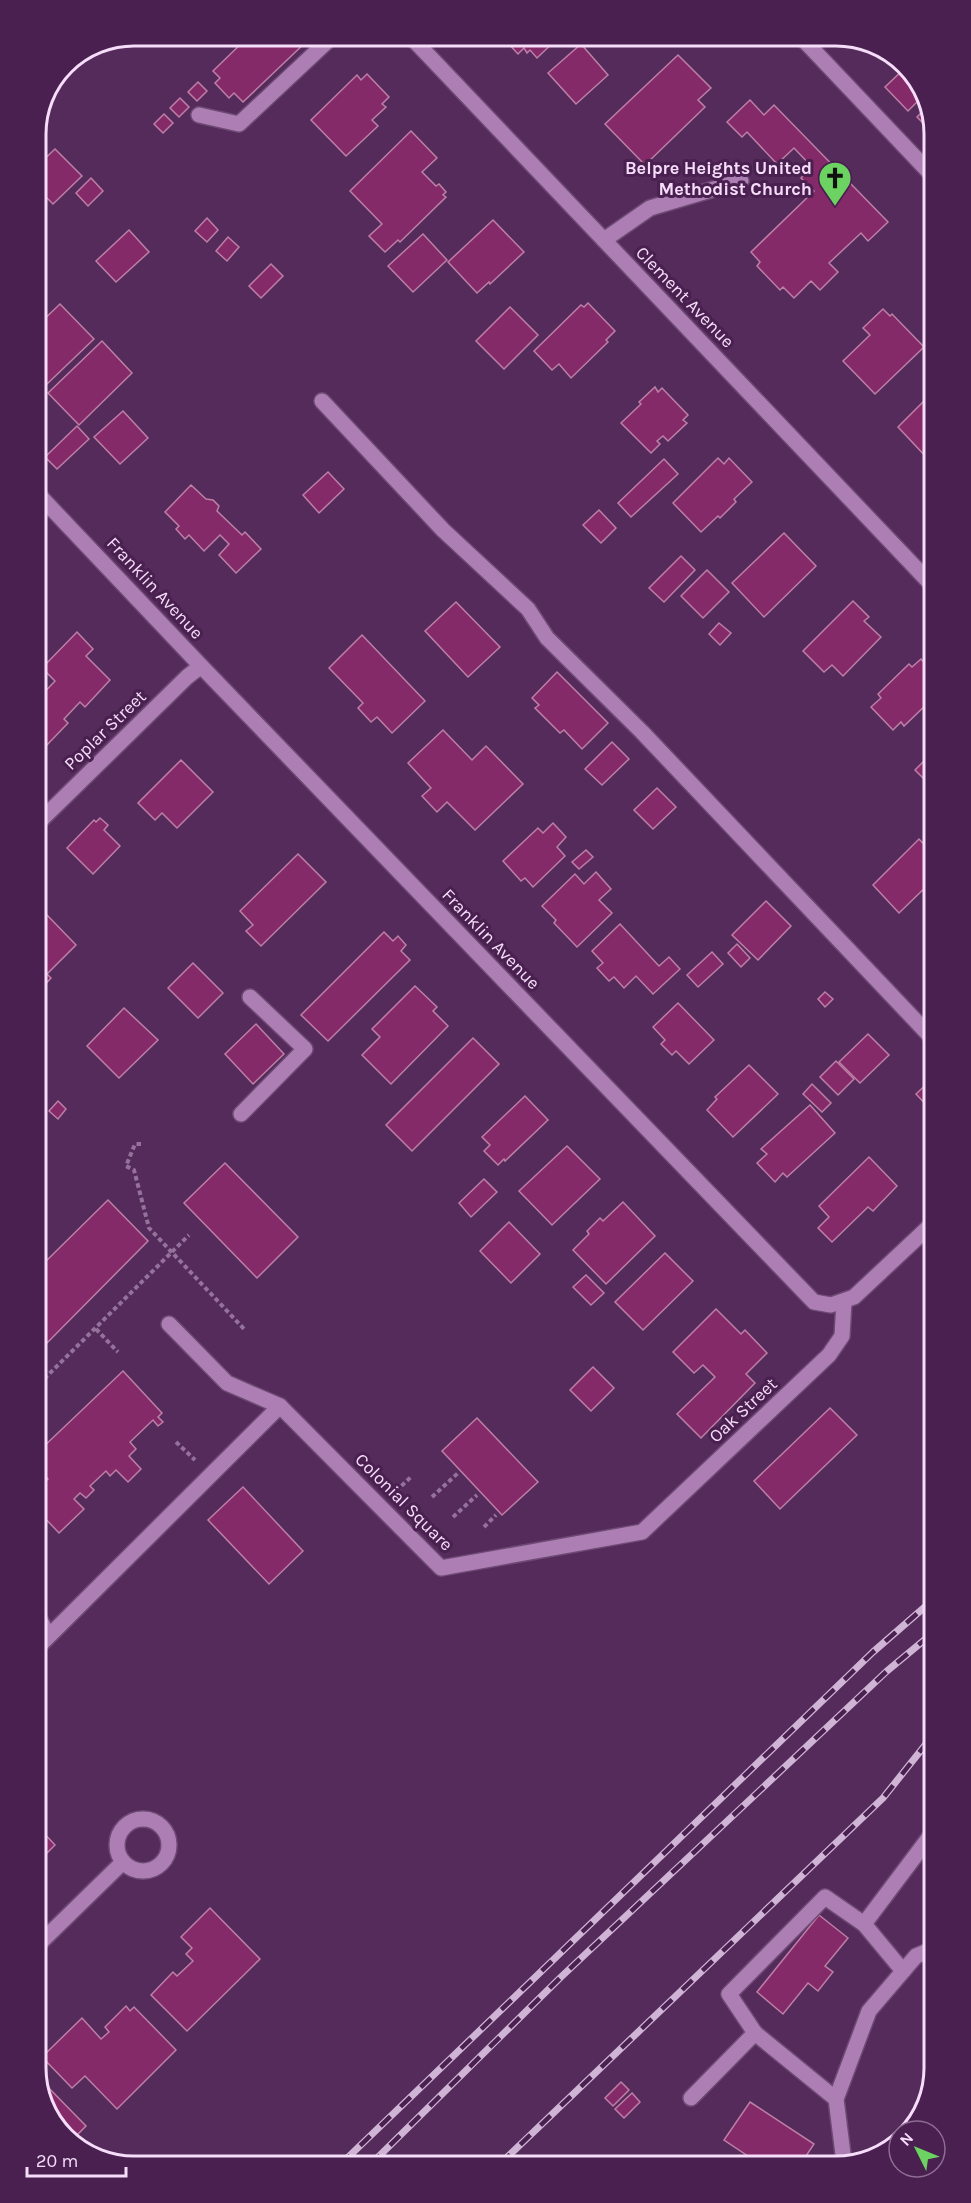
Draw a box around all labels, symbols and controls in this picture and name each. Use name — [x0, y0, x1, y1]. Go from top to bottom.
place label: Belpre Heights United Methodist Church — [625, 157, 812, 200]
church icon: Belpre Heights United Methodist Church — [817, 160, 853, 207]
street label: Clement Avenue — [631, 242, 739, 352]
street label: Franklin Avenue — [102, 532, 208, 644]
street label: Poplar Street — [59, 685, 151, 775]
street label: Franklin Avenue — [437, 884, 545, 994]
street label: Oak Street — [704, 1373, 782, 1447]
street label: Colonial Square — [351, 1449, 457, 1555]
north arrow — [887, 2119, 947, 2179]
text: N — [896, 2128, 917, 2150]
scale bar — [27, 2140, 126, 2178]
text: 20 m — [36, 2150, 78, 2172]

